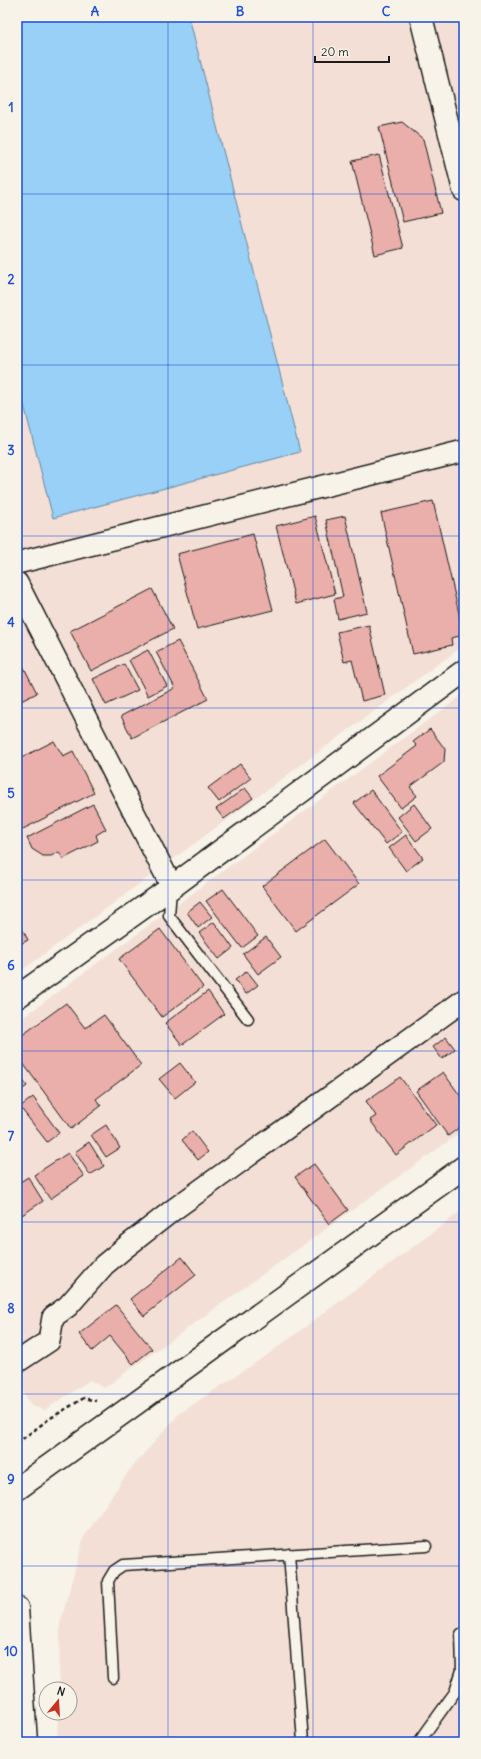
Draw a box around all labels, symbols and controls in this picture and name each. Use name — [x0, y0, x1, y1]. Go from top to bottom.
text: A — [91, 3, 100, 20]
text: B — [236, 3, 245, 20]
text: C — [382, 3, 391, 20]
scale bar — [315, 38, 389, 64]
text: 20 m — [321, 44, 349, 59]
text: 1 — [8, 99, 14, 116]
text: 2 — [7, 271, 15, 288]
text: 3 — [7, 442, 15, 459]
text: 4 — [7, 614, 15, 631]
text: 5 — [7, 785, 15, 802]
text: 6 — [7, 957, 15, 974]
text: 7 — [8, 1128, 15, 1145]
text: 8 — [7, 1300, 15, 1317]
text: 9 — [7, 1471, 15, 1488]
text: 10 — [4, 1643, 18, 1660]
north arrow — [38, 1681, 78, 1721]
text: N — [55, 1684, 67, 1699]

